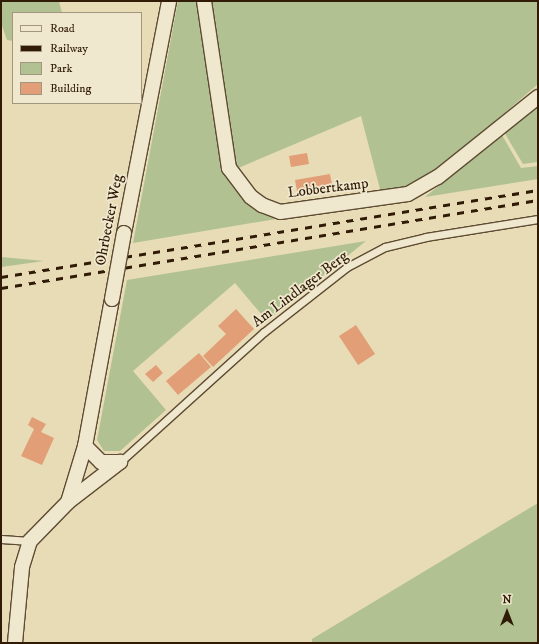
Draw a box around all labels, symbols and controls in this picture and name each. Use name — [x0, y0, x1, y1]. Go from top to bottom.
legend — [12, 12, 142, 104]
text: Road — [50, 21, 75, 36]
text: Railway — [50, 41, 88, 56]
text: Park — [50, 61, 72, 76]
text: Building — [50, 81, 91, 96]
street label: Ohrbecker Weg — [91, 173, 127, 267]
street label: Lobbertkamp — [287, 174, 369, 202]
street label: Am Lindlager Berg — [248, 247, 352, 331]
north arrow — [487, 592, 527, 632]
text: N — [502, 593, 512, 607]

